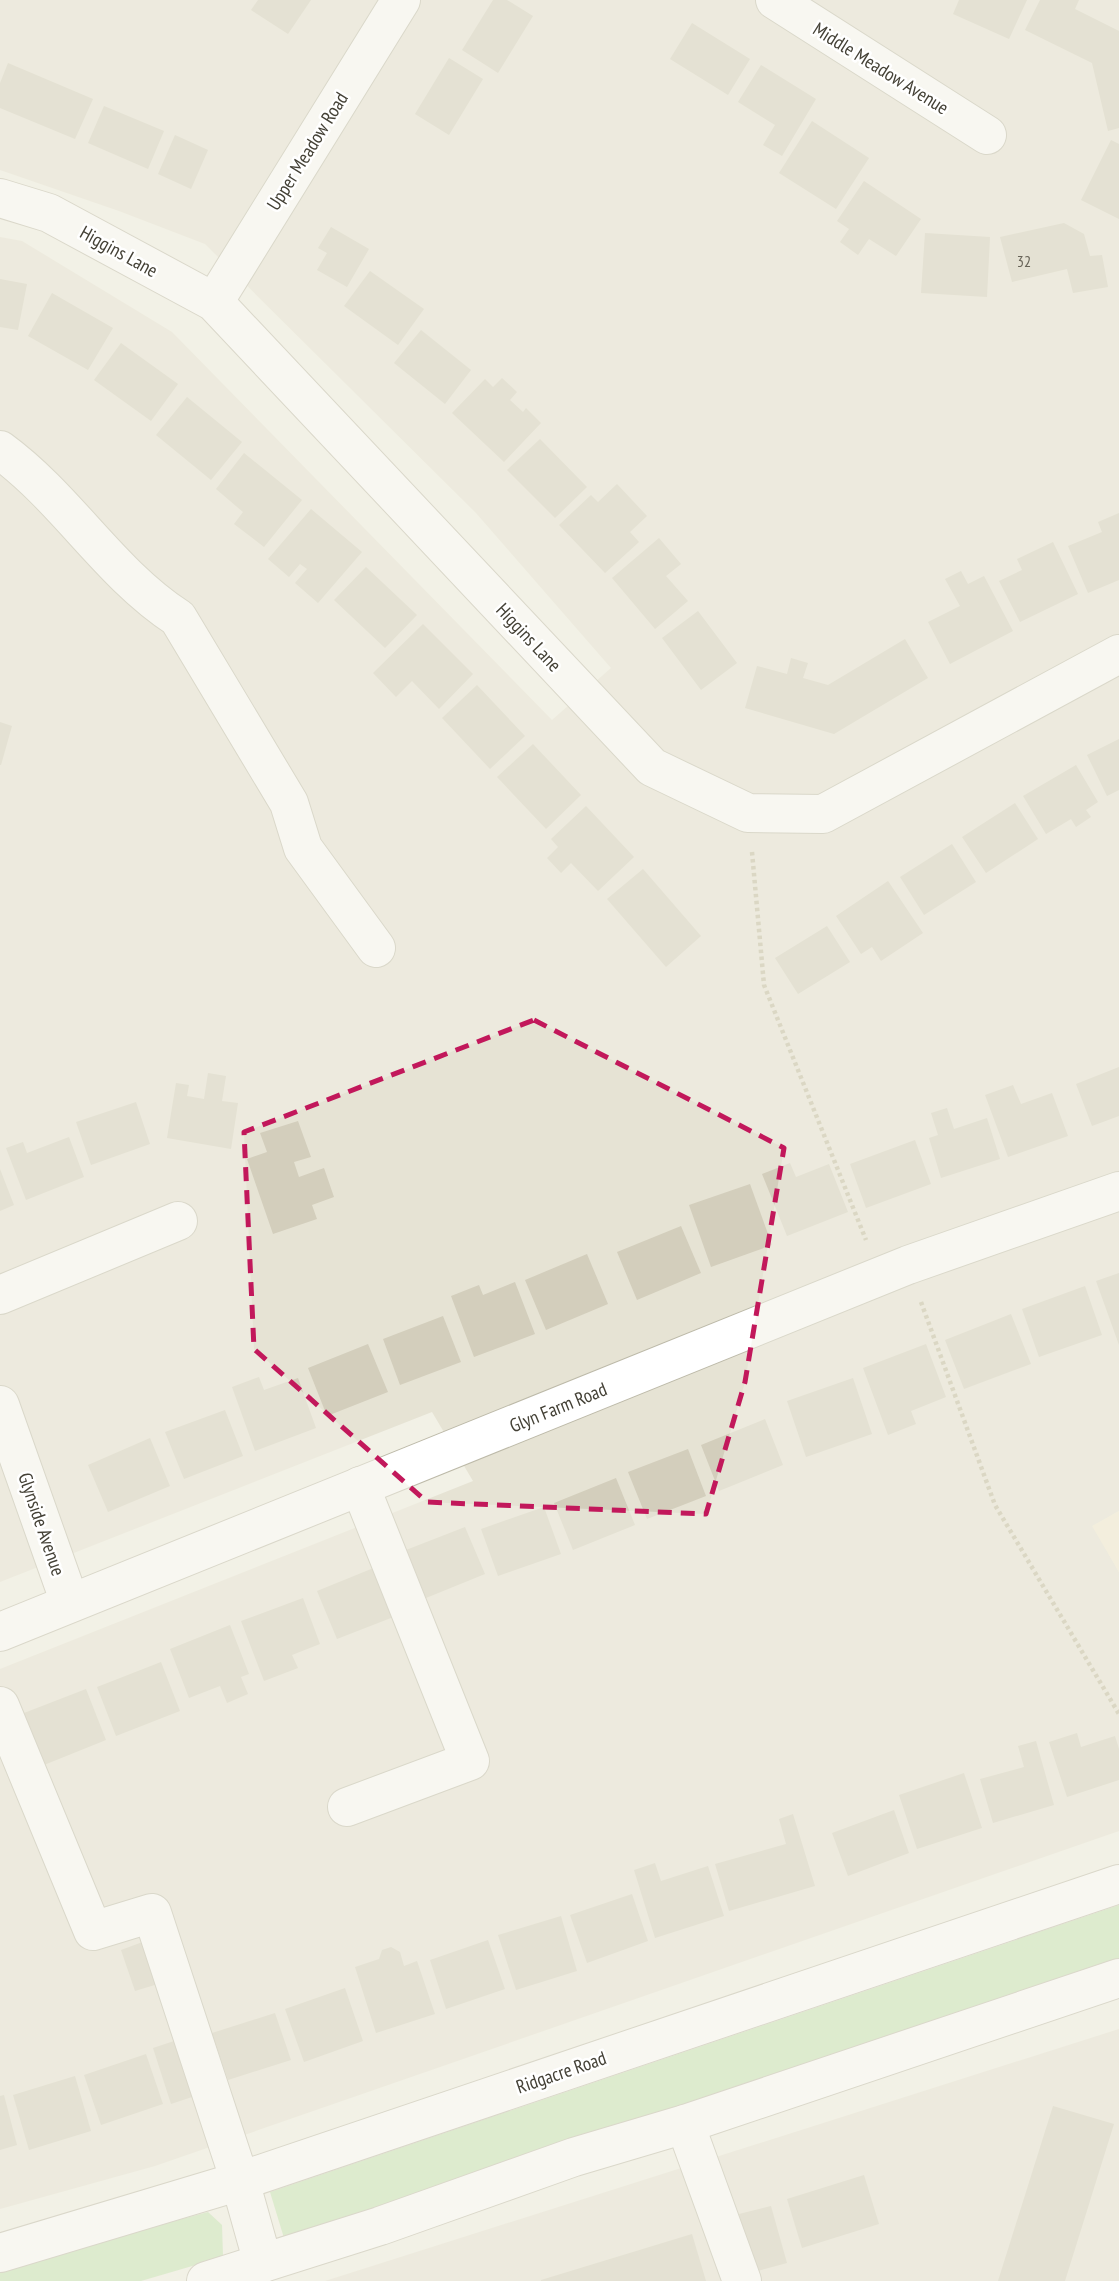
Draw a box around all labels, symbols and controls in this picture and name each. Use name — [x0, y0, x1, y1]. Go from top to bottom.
street label: Middle Meadow Avenue — [809, 17, 953, 119]
street label: Upper Meadow Road — [261, 88, 353, 214]
street label: Higgins Lane — [76, 220, 162, 282]
house number: 32 — [1017, 251, 1031, 271]
street label: Higgins Lane — [491, 598, 567, 676]
street label: Glyn Farm Road — [506, 1377, 610, 1437]
street label: Glynside Avenue — [13, 1469, 71, 1579]
street label: Ridgacre Road — [513, 2045, 609, 2099]

